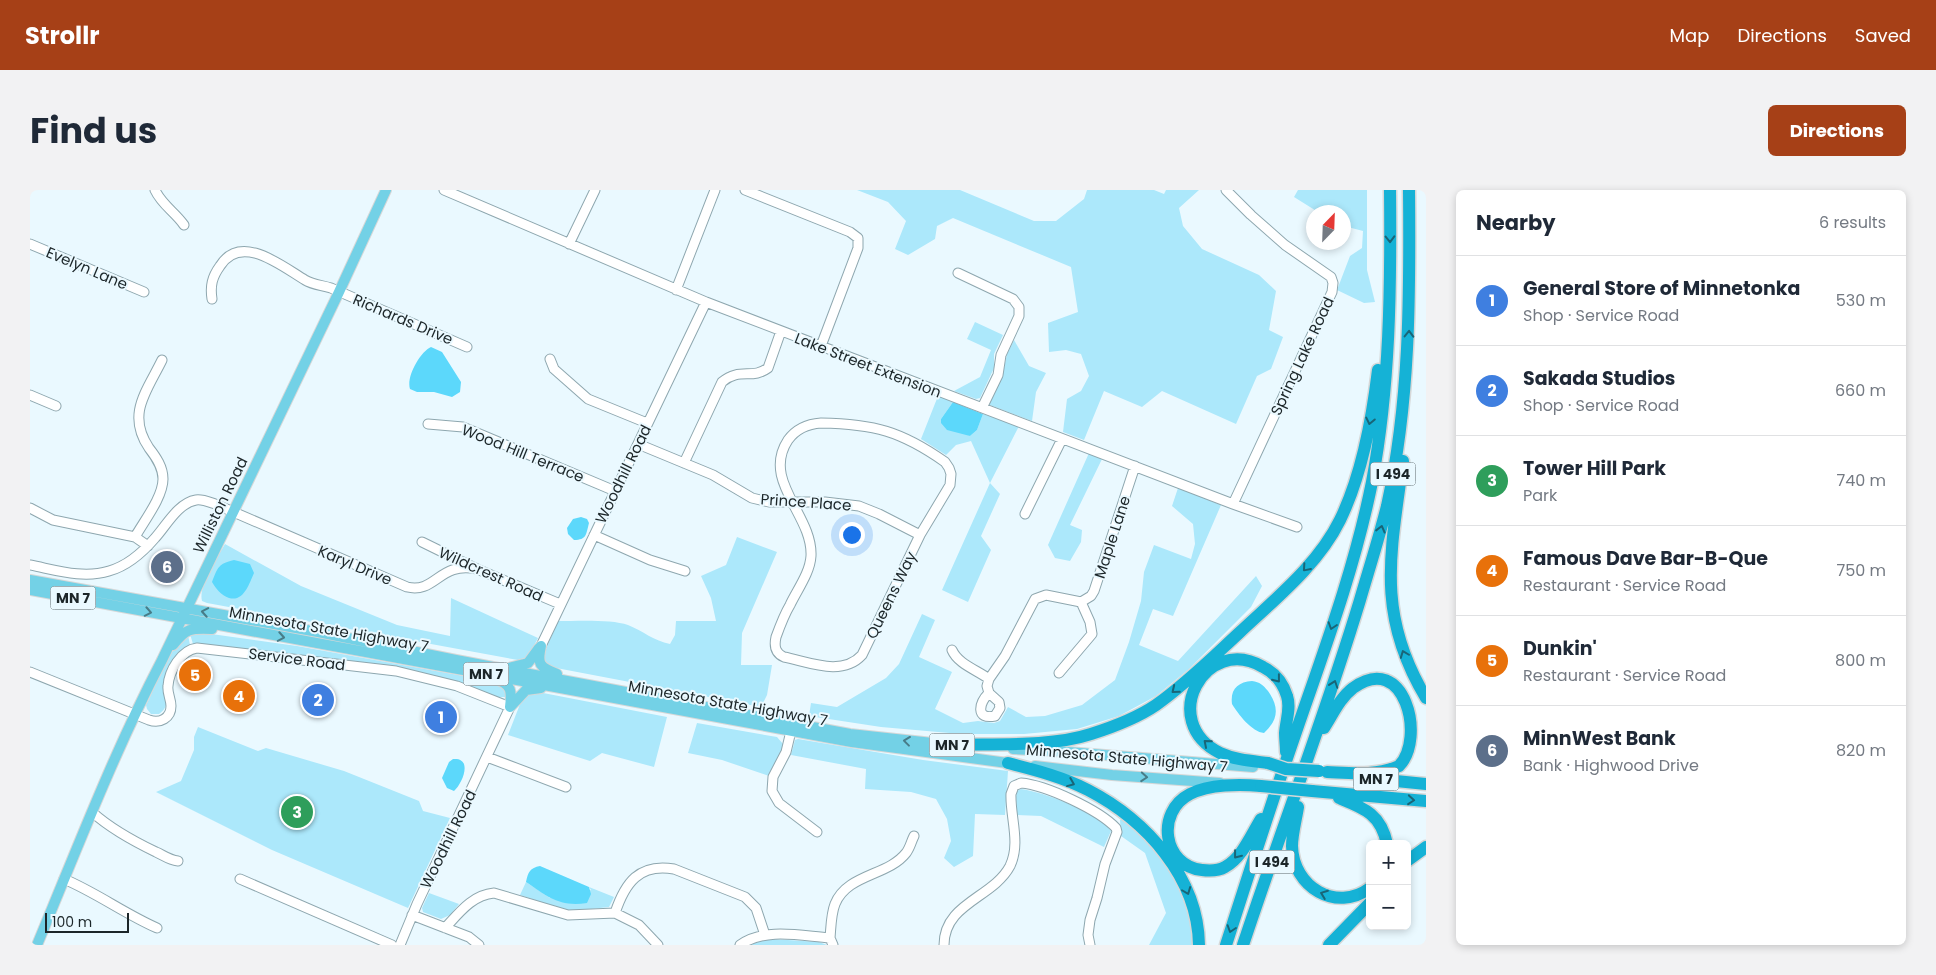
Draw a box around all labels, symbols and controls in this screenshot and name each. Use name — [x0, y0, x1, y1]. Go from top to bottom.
text: Strollr — [25, 19, 100, 52]
text: Map — [1670, 23, 1709, 48]
text: Directions — [1737, 23, 1827, 48]
text: Saved — [1855, 23, 1911, 48]
button: Directions — [1768, 105, 1906, 156]
text: Find us — [30, 106, 157, 155]
north arrow — [1306, 205, 1351, 250]
text: Nearby — [1476, 208, 1556, 237]
text: 6 results — [1819, 211, 1886, 234]
one-way arrow — [1385, 235, 1396, 243]
street label: Evelyn Lane — [43, 241, 131, 295]
text: General Store of Minnetonka — [1523, 275, 1800, 302]
street label: Richards Drive — [350, 288, 456, 350]
text: 1 — [1489, 289, 1495, 312]
text: 530 m — [1836, 289, 1886, 312]
street label: Spring Lake Road — [1265, 293, 1339, 419]
text: Shop · Service Road — [1523, 304, 1679, 327]
street label: Lake Street Extension — [792, 327, 944, 403]
one-way arrow — [1403, 329, 1414, 337]
text: Sakada Studios — [1523, 365, 1675, 392]
text: 2 — [1487, 379, 1497, 402]
text: 660 m — [1835, 379, 1886, 402]
text: Shop · Service Road — [1523, 394, 1679, 417]
one-way arrow — [1365, 416, 1375, 425]
street label: Wood Hill Terrace — [459, 419, 587, 487]
street label: Woodhill Road — [590, 421, 656, 527]
street label: Williston Road — [188, 453, 252, 557]
text: Tower Hill Park — [1523, 455, 1666, 482]
road number: I 494 — [1370, 462, 1416, 486]
text: 3 — [1487, 469, 1497, 492]
text: 740 m — [1836, 469, 1886, 492]
text: Park — [1523, 484, 1557, 507]
street label: Prince Place — [760, 488, 852, 516]
street label: Maple Lane — [1089, 493, 1135, 581]
your location — [839, 522, 865, 548]
one-way arrow — [1375, 524, 1386, 533]
street label: Karyl Drive — [315, 540, 395, 590]
street label: Wildcrest Road — [435, 542, 547, 606]
text: Famous Dave Bar-B-Que — [1523, 545, 1768, 572]
street label: Queens Way — [861, 547, 921, 642]
pin: 6 — [151, 548, 183, 586]
text: 4 — [1487, 559, 1497, 582]
text: 750 m — [1836, 559, 1886, 582]
one-way arrow — [1303, 562, 1312, 571]
text: Restaurant · Service Road — [1523, 574, 1726, 597]
road number: MN 7 — [50, 586, 96, 609]
street label: Minnesota State Highway 7 — [228, 601, 430, 657]
one-way arrow — [144, 607, 153, 617]
one-way arrow — [201, 607, 210, 617]
one-way arrow — [1328, 622, 1338, 630]
one-way arrow — [277, 631, 285, 641]
text: Dunkin' — [1523, 635, 1597, 662]
street label: Service Road — [247, 643, 347, 675]
text: 5 — [1487, 649, 1497, 672]
text: 800 m — [1835, 649, 1886, 672]
one-way arrow — [1400, 650, 1411, 659]
pin: 5 — [179, 656, 211, 694]
road number: MN 7 — [464, 662, 508, 686]
text: Restaurant · Service Road — [1523, 664, 1726, 687]
one-way arrow — [1272, 674, 1281, 683]
street label: Minnesota State Highway 7 — [627, 675, 829, 731]
pin: 4 — [223, 677, 255, 715]
pin: 2 — [302, 681, 334, 719]
one-way arrow — [1328, 681, 1338, 689]
one-way arrow — [1172, 685, 1181, 693]
pin: 1 — [425, 698, 457, 736]
text: MinnWest Bank — [1523, 725, 1676, 752]
road number: MN 7 — [930, 734, 974, 756]
one-way arrow — [903, 736, 911, 747]
street label: Minnesota State Highway 7 — [1025, 739, 1229, 777]
text: 6 — [1487, 739, 1497, 762]
text: 820 m — [1836, 739, 1886, 762]
one-way arrow — [1203, 740, 1212, 749]
text: Bank · Highwood Drive — [1523, 754, 1699, 777]
road number: MN 7 — [1354, 768, 1398, 790]
one-way arrow — [1140, 771, 1148, 782]
one-way arrow — [1066, 777, 1075, 787]
street label: Woodhill Road — [415, 786, 481, 892]
pin: 3 — [281, 793, 313, 831]
one-way arrow — [1407, 794, 1415, 805]
map controls — [1366, 840, 1411, 930]
button: + — [1366, 840, 1411, 885]
one-way arrow — [1235, 849, 1243, 858]
road number: I 494 — [1250, 850, 1294, 874]
button: − — [1366, 885, 1411, 930]
one-way arrow — [1181, 886, 1191, 895]
one-way arrow — [1320, 890, 1329, 901]
scale bar — [45, 910, 129, 933]
text: 100 m — [52, 912, 92, 932]
one-way arrow — [1227, 925, 1237, 933]

